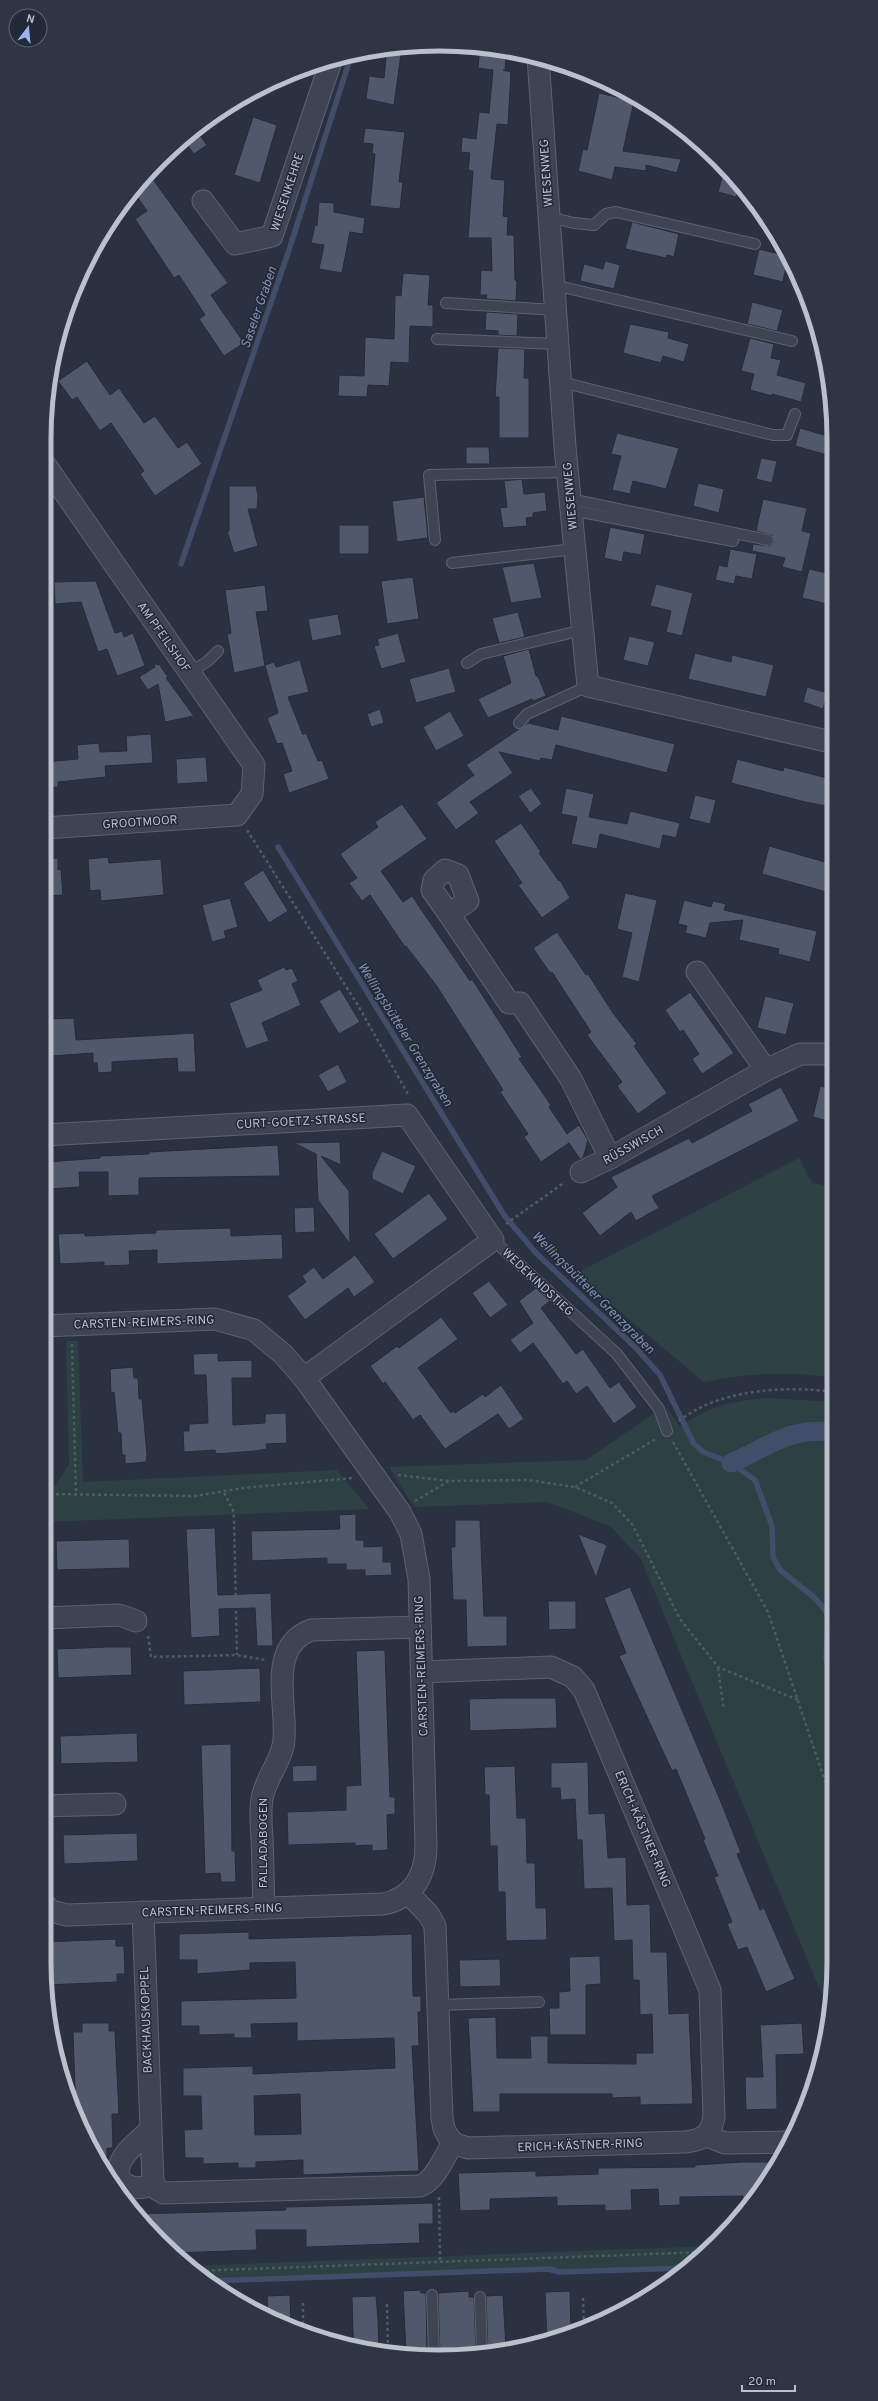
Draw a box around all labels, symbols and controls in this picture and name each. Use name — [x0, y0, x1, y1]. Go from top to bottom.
north arrow — [8, 8, 48, 48]
text: N — [25, 12, 36, 27]
street label: WIESENWEG — [537, 138, 557, 207]
street label: WIESENKEHRE — [268, 151, 308, 234]
water label: Saseler Graben — [238, 265, 281, 351]
street label: WIESENWEG — [560, 461, 582, 531]
street label: AM PFEILSHOF — [133, 599, 194, 676]
street label: GROOTMOOR — [102, 812, 178, 834]
water label: Wellingsbütteler Grenzgraben — [353, 960, 455, 1110]
street label: CURT-GOETZ-STRASSE — [236, 1111, 366, 1133]
street label: RÜSSWISCH — [600, 1123, 667, 1169]
water label: Wellingsbütteler Grenzgraben — [528, 1229, 657, 1358]
street label: WEDEKINDSTIEG — [498, 1245, 577, 1320]
street label: CARSTEN-REIMERS-RING — [73, 1313, 215, 1333]
street label: CARSTEN-REIMERS-RING — [412, 1595, 432, 1737]
street label: ERICH-KÄSTNER-RING — [610, 1768, 674, 1890]
street label: FALLADABOGEN — [256, 1798, 272, 1888]
street label: CARSTEN-REIMERS-RING — [141, 1901, 283, 1921]
street label: BACKHAUSKOPPEL — [137, 1966, 157, 2074]
street label: ERICH-KÄSTNER-RING — [517, 2136, 643, 2156]
scale bar — [742, 2367, 795, 2393]
text: 20 m — [748, 2374, 776, 2390]

